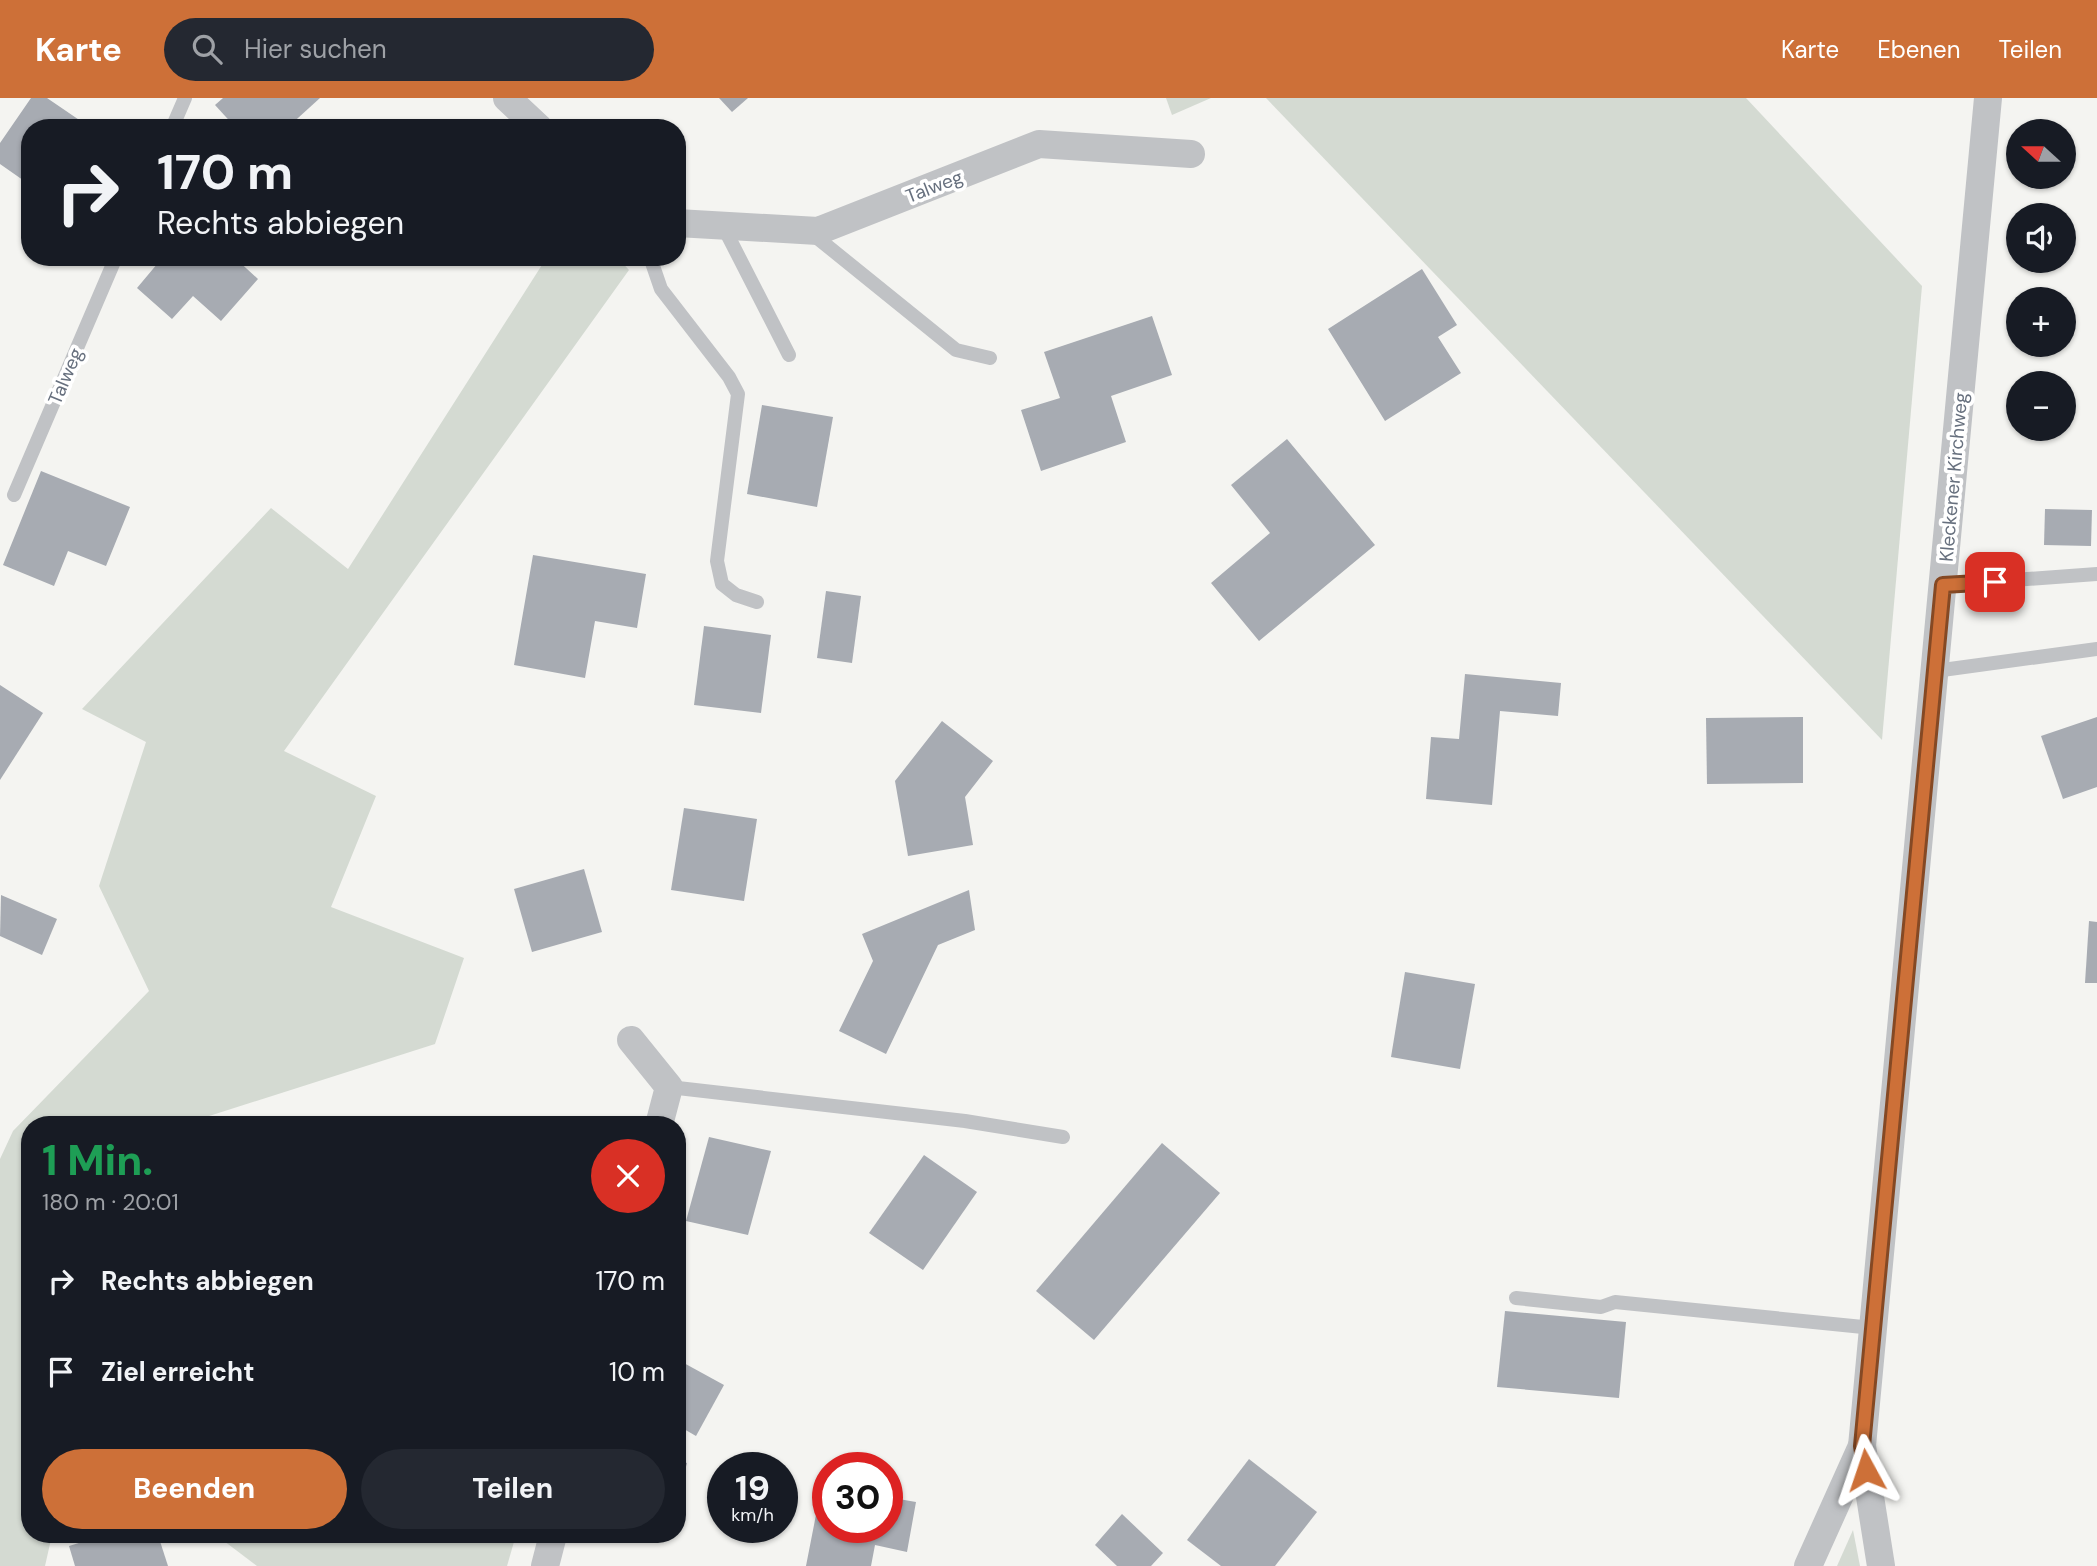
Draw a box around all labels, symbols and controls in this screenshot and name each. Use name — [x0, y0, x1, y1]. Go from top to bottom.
search box — [164, 18, 654, 81]
text: Karte — [35, 28, 122, 71]
icon: search — [188, 30, 226, 68]
text: Hier suchen — [244, 32, 387, 66]
text: Karte — [1781, 34, 1839, 65]
text: Ebenen — [1877, 34, 1961, 65]
text: Teilen — [1999, 34, 2062, 65]
north arrow — [2006, 119, 2076, 189]
map controls — [2006, 119, 2076, 441]
text: 170 m — [157, 140, 293, 204]
icon: right — [42, 147, 133, 238]
street label: Talweg — [902, 164, 967, 209]
text: Rechts abbiegen — [157, 202, 404, 244]
button: sound — [2006, 203, 2076, 273]
button: + — [2006, 287, 2076, 357]
street label: Talweg — [42, 344, 89, 408]
button: − — [2006, 371, 2076, 441]
street label: Kleckener Kirchweg — [1934, 391, 1973, 563]
pin — [1965, 552, 2025, 612]
icon: arrive — [1976, 563, 2014, 601]
text: 1 Min. — [42, 1133, 153, 1188]
button: close — [591, 1139, 665, 1213]
text: 180 m · 20:01 — [42, 1187, 179, 1217]
icon: right — [42, 1262, 80, 1300]
text: Rechts abbiegen — [101, 1264, 314, 1298]
text: 170 m — [596, 1264, 665, 1298]
icon: arrive — [42, 1353, 80, 1391]
text: Ziel erreicht — [101, 1355, 254, 1389]
text: 10 m — [609, 1355, 665, 1389]
position arrow — [1829, 1433, 1903, 1507]
button: Beenden — [42, 1449, 347, 1529]
button: Teilen — [361, 1449, 665, 1529]
speed limit sign: 30 — [812, 1452, 903, 1543]
text: 19 — [735, 1465, 770, 1511]
text: km/h — [731, 1503, 774, 1527]

